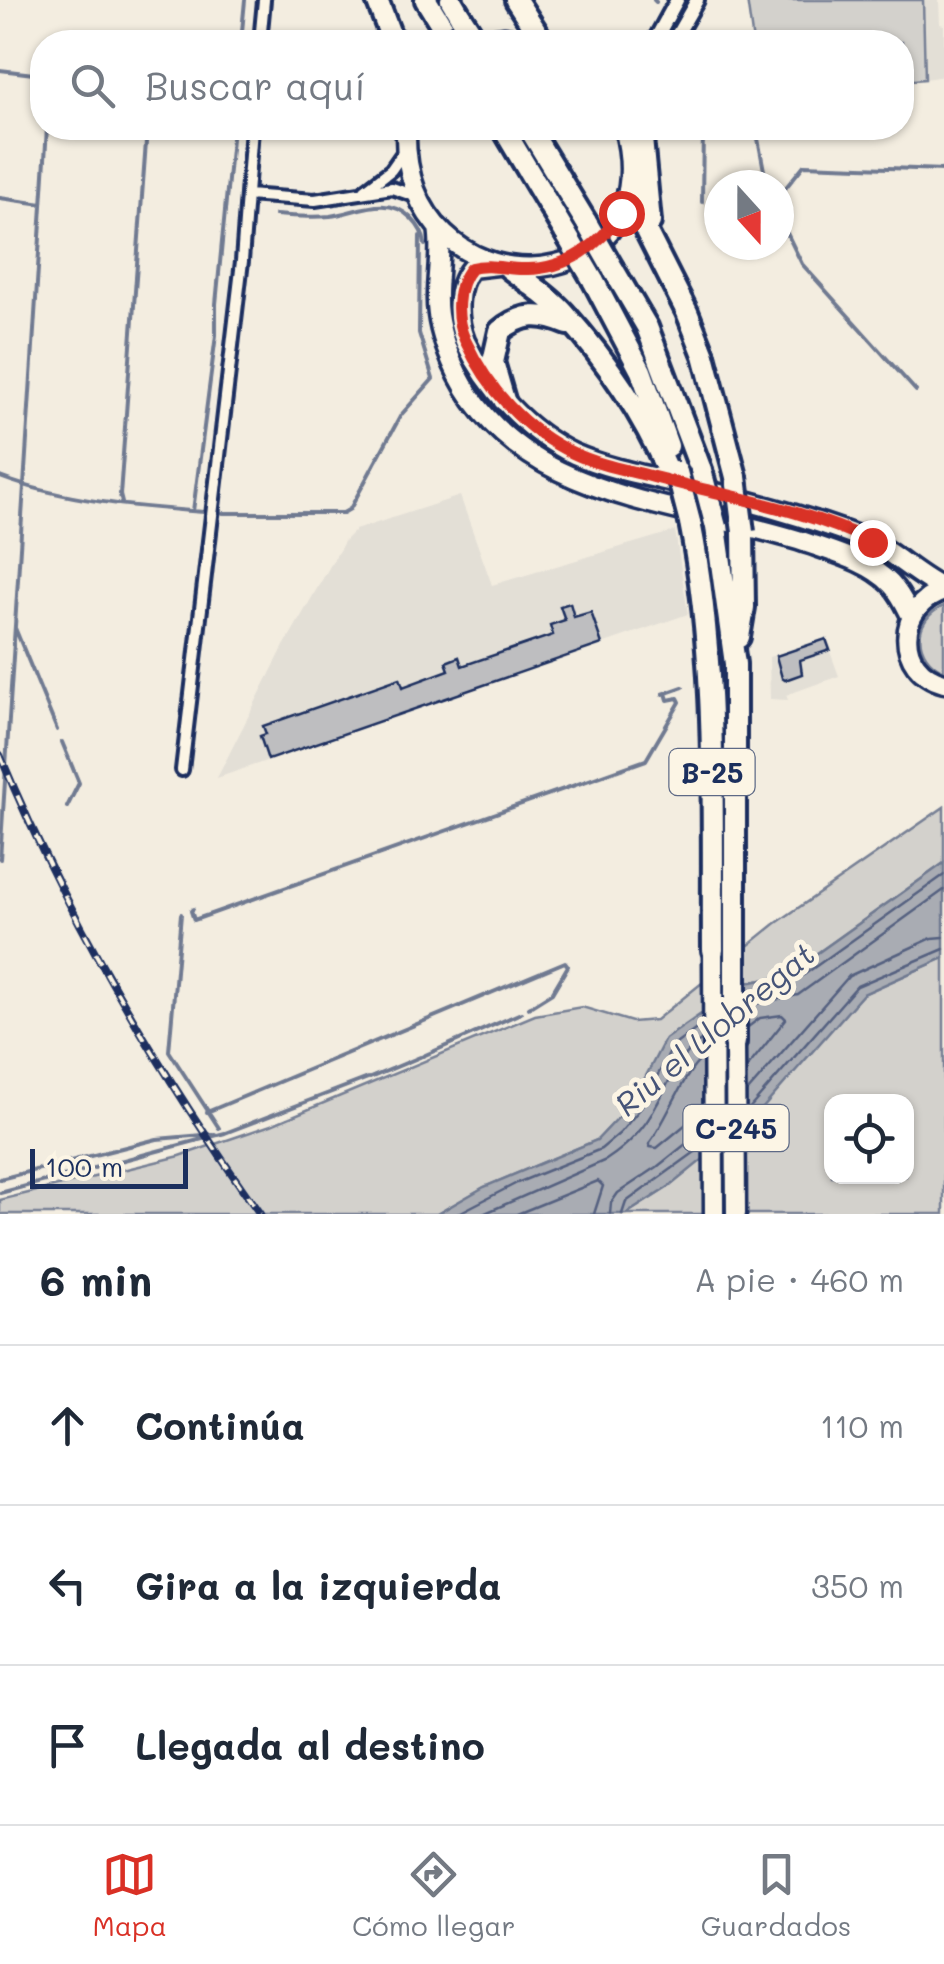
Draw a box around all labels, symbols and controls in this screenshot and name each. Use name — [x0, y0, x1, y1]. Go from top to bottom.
search box — [30, 30, 914, 140]
icon: search — [65, 58, 120, 113]
text: Buscar aquí — [145, 60, 366, 110]
north arrow — [704, 170, 794, 260]
route start — [599, 191, 645, 237]
route end — [850, 520, 896, 566]
road number: B-25 — [670, 749, 754, 795]
water label: Riu el Llobregat — [605, 932, 823, 1124]
map controls — [824, 1094, 914, 1184]
button: locate — [824, 1094, 914, 1184]
road number: C-245 — [684, 1105, 788, 1151]
scale bar — [30, 1144, 188, 1188]
text: 100 m — [45, 1148, 123, 1184]
text: 6 min — [40, 1252, 152, 1307]
text: A pie · 460 m — [694, 1258, 904, 1300]
icon: ahead — [40, 1398, 95, 1453]
text: Continúa — [135, 1400, 305, 1450]
text: 110 m — [820, 1404, 904, 1446]
icon: left — [40, 1558, 95, 1613]
text: Gira a la izquierda — [135, 1560, 501, 1610]
text: 350 m — [811, 1564, 904, 1606]
icon: arrive — [40, 1718, 95, 1773]
text: Llegada al destino — [135, 1720, 485, 1770]
tab: Mapa — [93, 1847, 167, 1943]
tab: Cómo llegar — [352, 1847, 516, 1943]
tab: Guardados — [701, 1847, 851, 1943]

